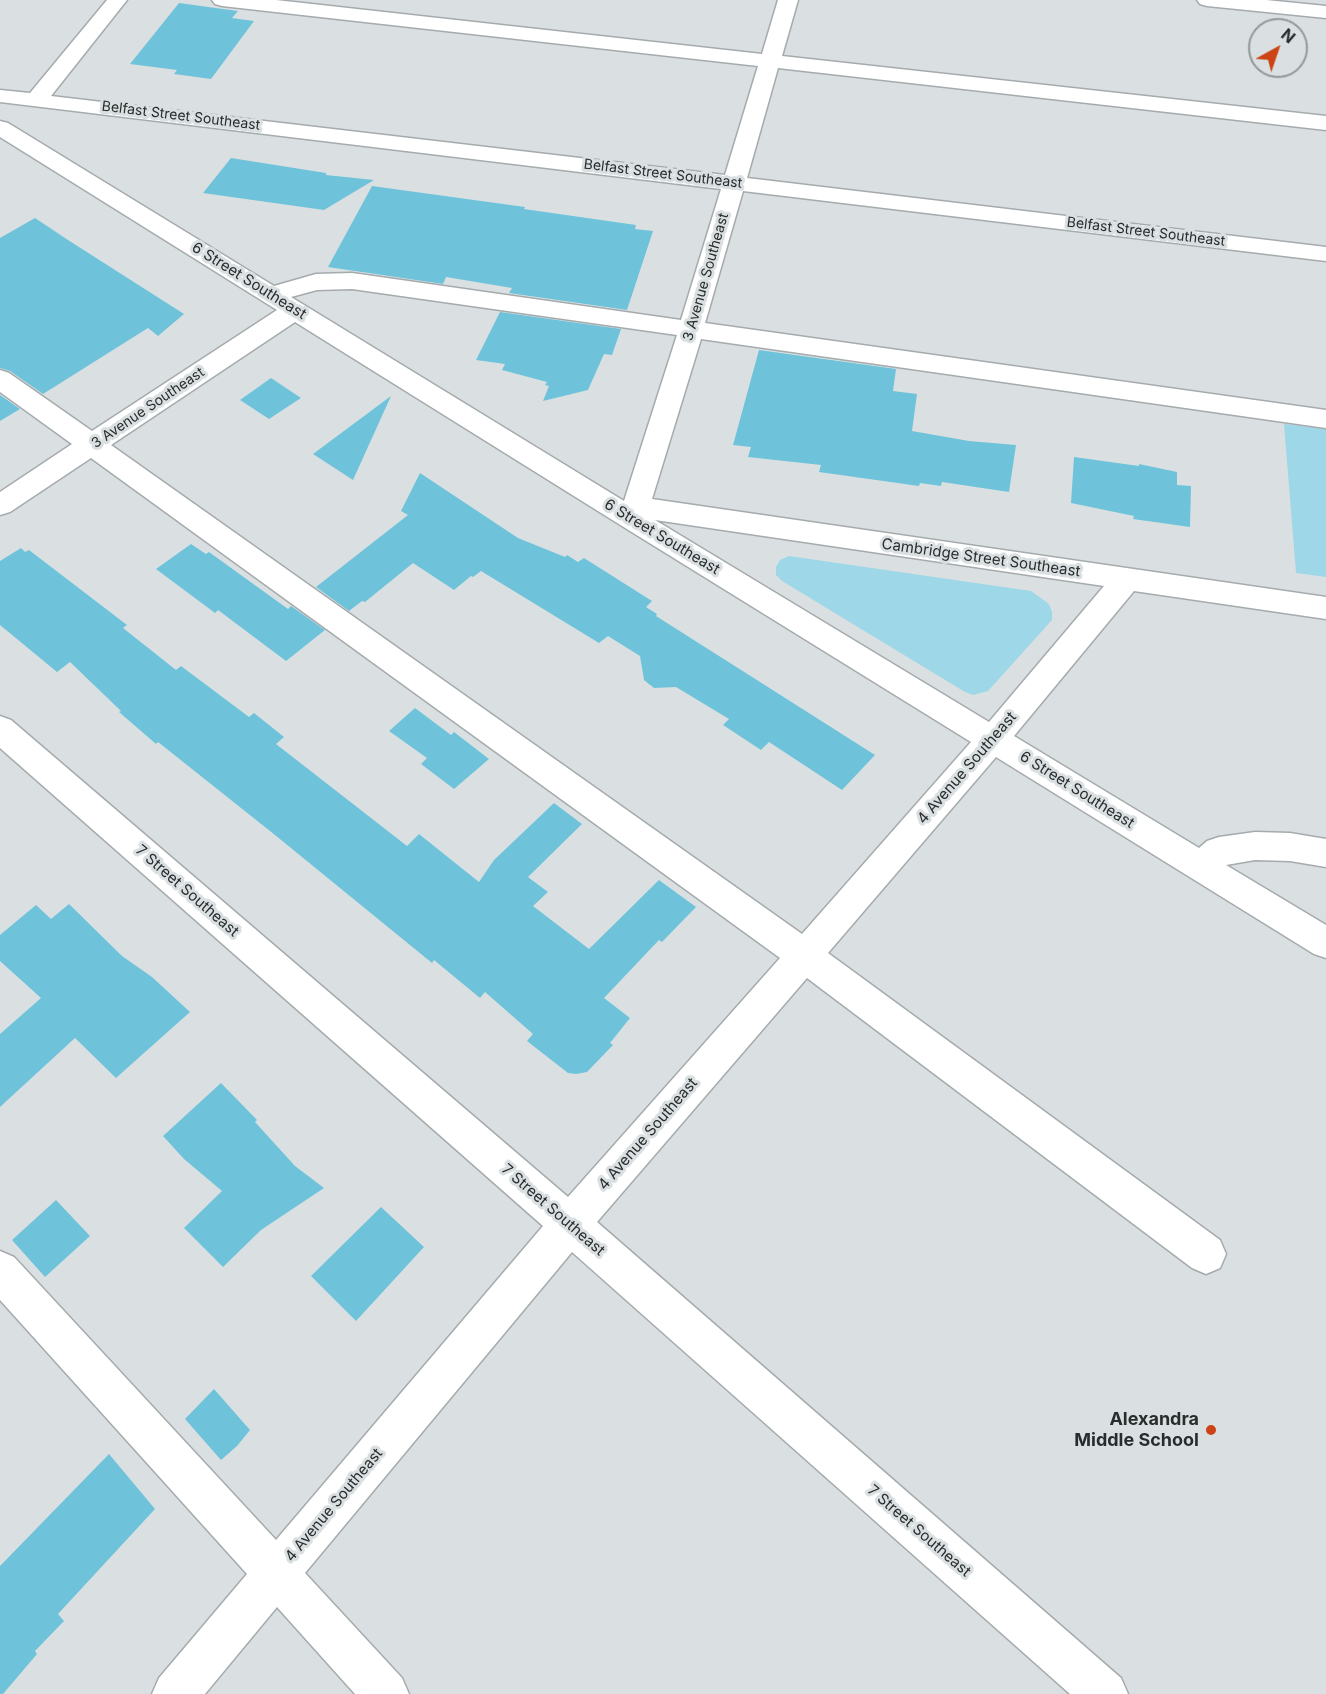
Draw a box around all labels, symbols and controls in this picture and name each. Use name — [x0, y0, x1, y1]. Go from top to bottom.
north arrow — [1248, 18, 1308, 78]
text: N — [1277, 24, 1299, 47]
street label: Belfast Street Southeast — [101, 98, 261, 134]
street label: Belfast Street Southeast — [583, 156, 743, 192]
street label: 3 Avenue Southeast — [680, 211, 732, 343]
street label: Belfast Street Southeast — [1066, 214, 1226, 250]
street label: 6 Street Southeast — [188, 239, 310, 323]
street label: 3 Avenue Southeast — [88, 364, 208, 452]
street label: 6 Street Southeast — [601, 495, 723, 579]
street label: Cambridge Street Southeast — [880, 535, 1082, 581]
street label: 4 Avenue Southeast — [914, 708, 1020, 828]
street label: 6 Street Southeast — [1016, 748, 1138, 832]
street label: 7 Street Southeast — [132, 841, 242, 941]
street label: 4 Avenue Southeast — [595, 1074, 701, 1194]
street label: 7 Street Southeast — [498, 1160, 608, 1260]
place label: Alexandra Middle School — [1074, 1409, 1199, 1452]
marker: Alexandra Middle School — [1204, 1423, 1218, 1437]
street label: 4 Avenue Southeast — [281, 1445, 387, 1565]
street label: 7 Street Southeast — [864, 1481, 974, 1581]

